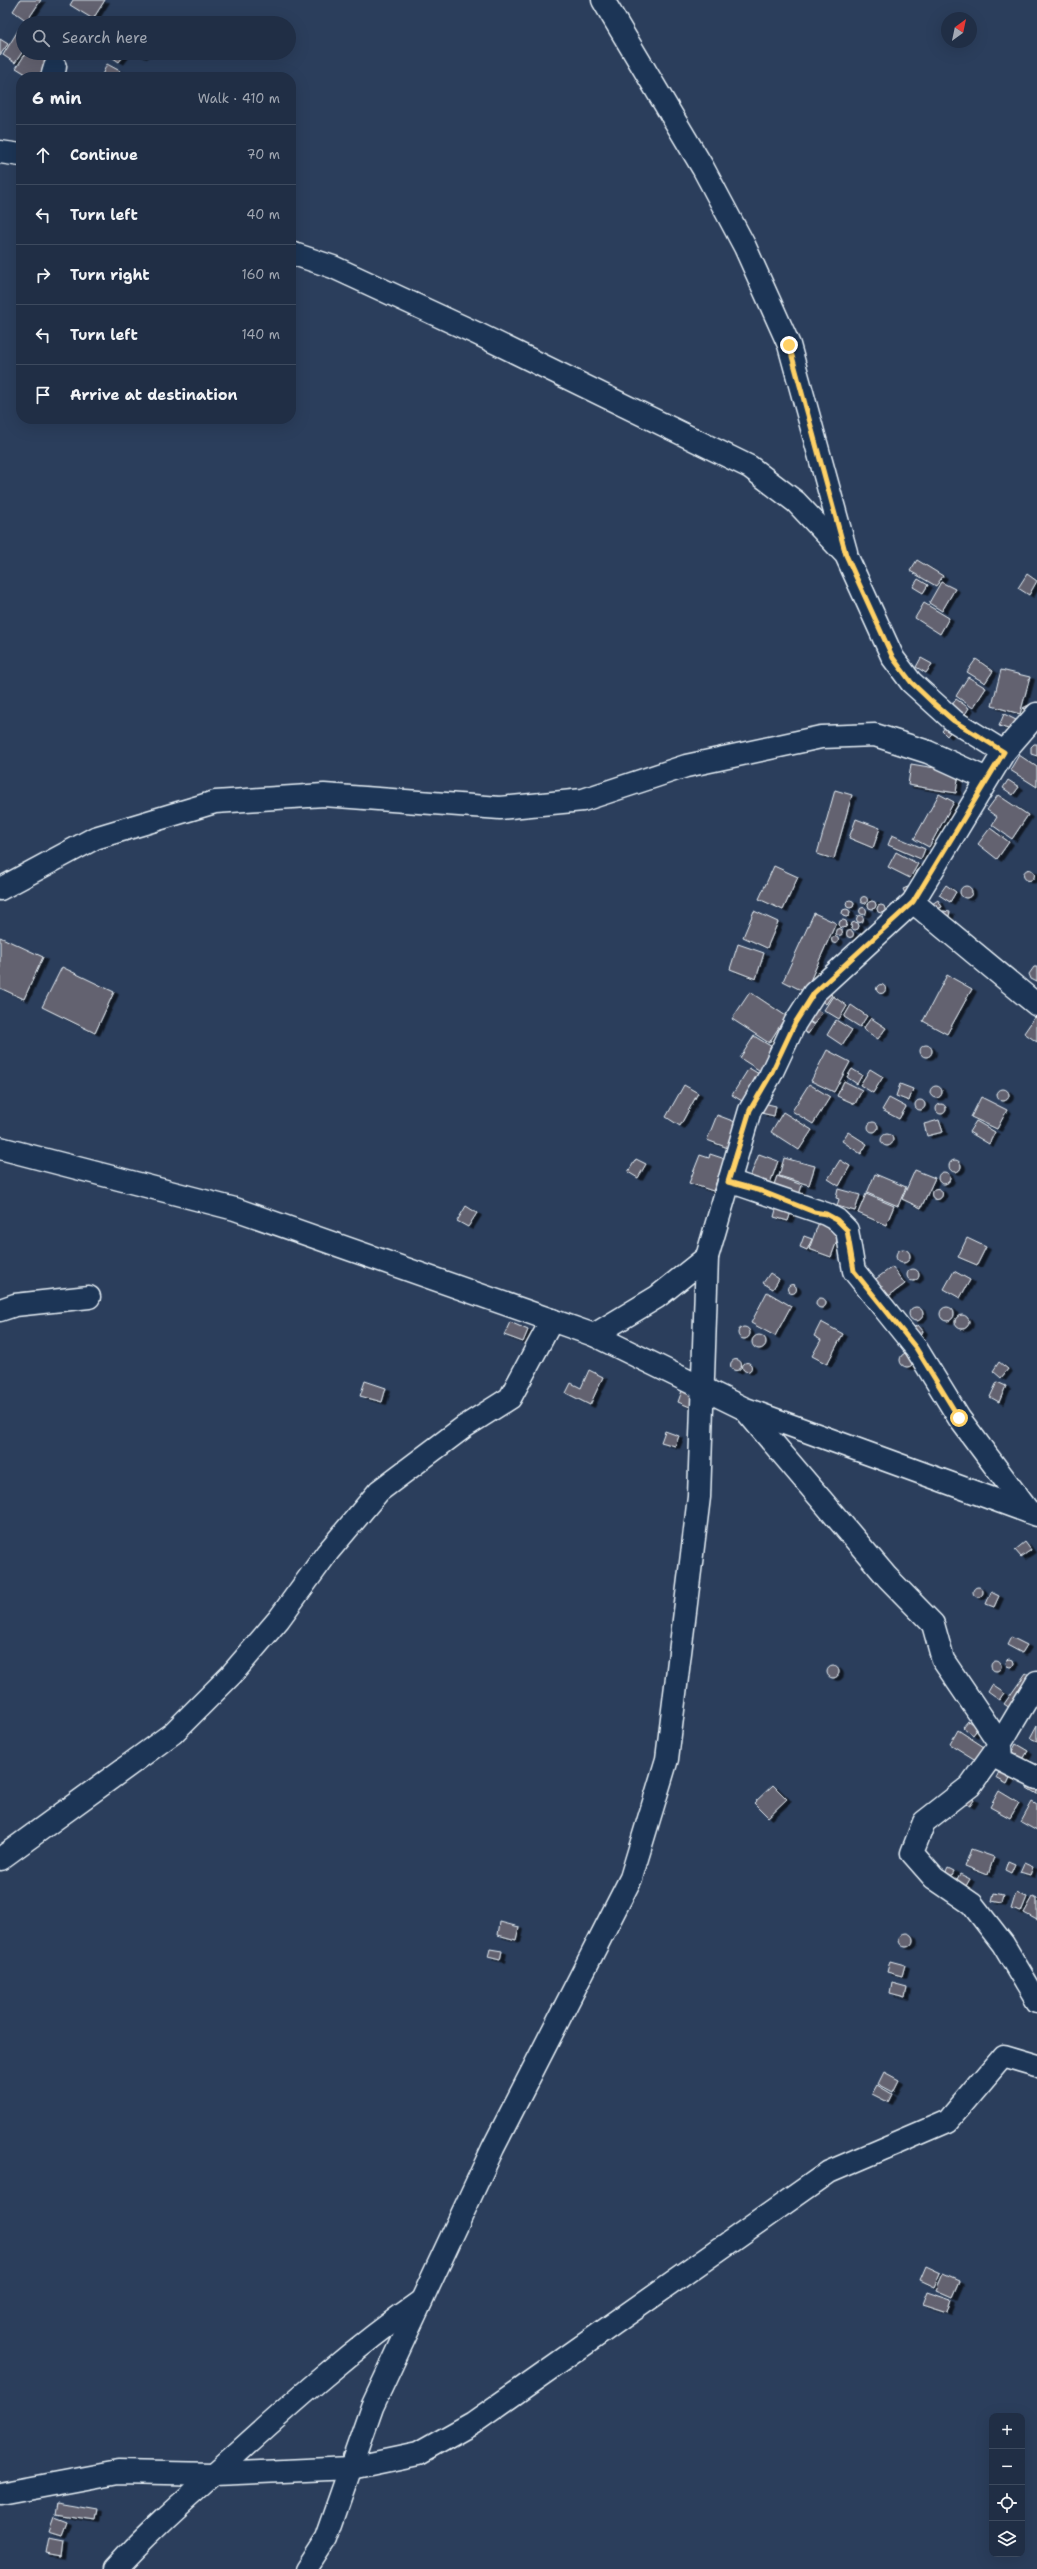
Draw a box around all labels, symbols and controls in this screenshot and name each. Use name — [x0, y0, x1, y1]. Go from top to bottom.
north arrow — [941, 12, 977, 48]
search box — [16, 16, 296, 60]
icon: search — [30, 27, 52, 49]
text: Search here — [62, 28, 148, 48]
text: 6 min — [32, 87, 82, 109]
text: Walk · 410 m — [198, 90, 280, 107]
icon: ahead — [32, 144, 54, 166]
text: Continue — [70, 145, 138, 165]
text: 70 m — [246, 146, 280, 163]
icon: left — [32, 204, 54, 226]
text: Turn left — [70, 205, 138, 225]
text: 40 m — [246, 206, 280, 223]
icon: right — [32, 264, 54, 286]
text: Turn right — [70, 265, 150, 285]
text: 160 m — [242, 266, 280, 283]
icon: left — [32, 324, 54, 346]
text: Turn left — [70, 325, 138, 345]
text: 140 m — [241, 326, 280, 343]
route end — [780, 336, 798, 354]
icon: arrive — [32, 384, 54, 406]
text: Arrive at destination — [70, 385, 238, 405]
route start — [950, 1409, 968, 1427]
map controls — [989, 2413, 1025, 2557]
button: + — [989, 2413, 1025, 2449]
button: − — [989, 2449, 1025, 2485]
button: locate — [989, 2485, 1025, 2521]
button: layers — [989, 2521, 1025, 2557]

